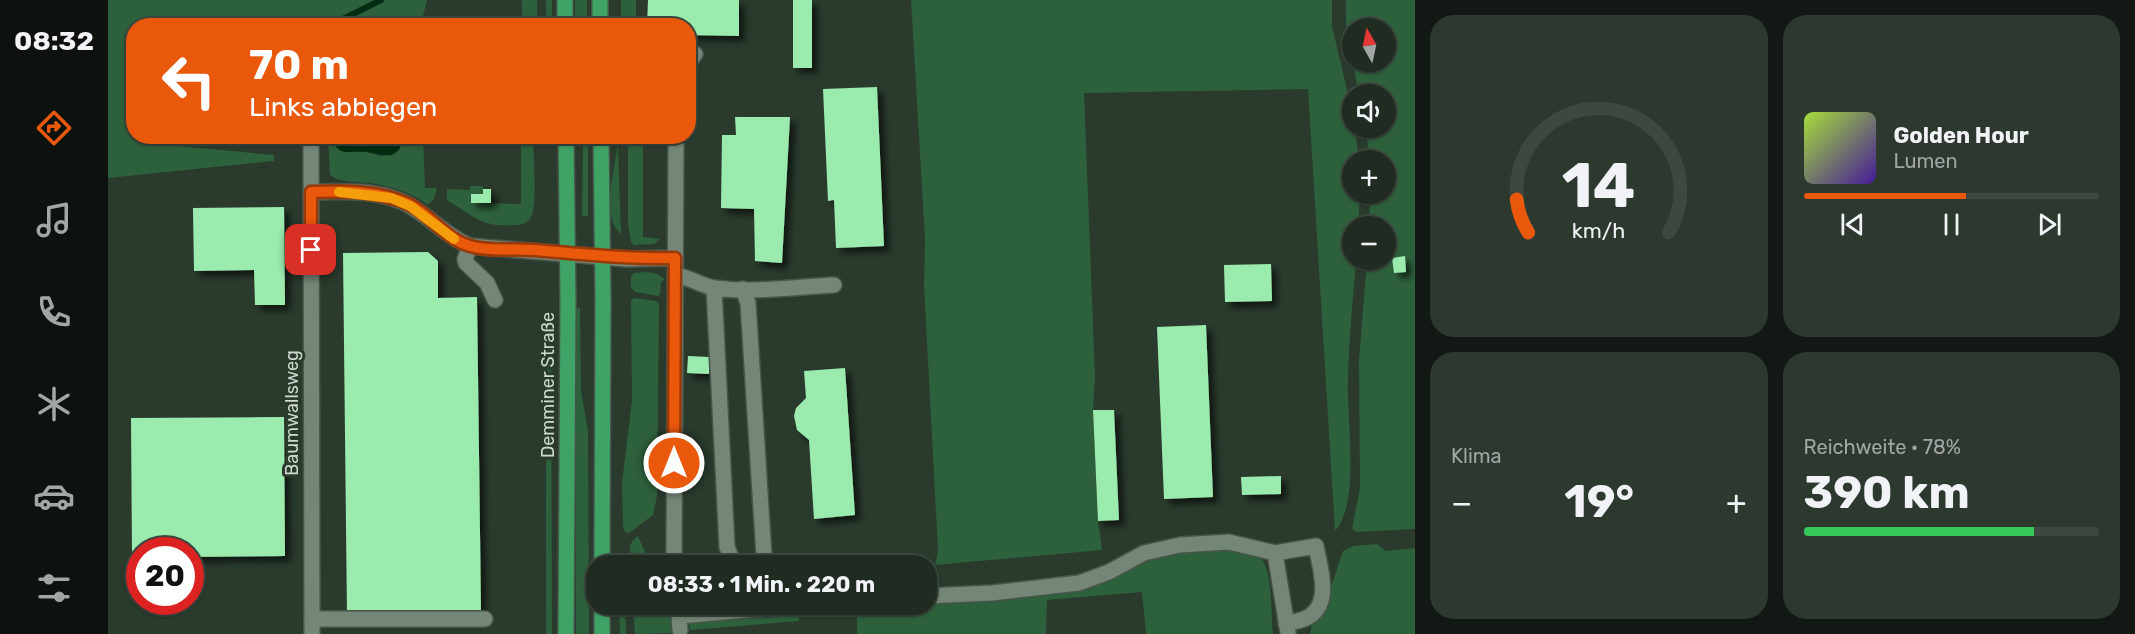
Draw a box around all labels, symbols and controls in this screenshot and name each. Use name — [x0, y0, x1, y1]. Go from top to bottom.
north arrow — [1342, 18, 1396, 72]
map controls — [1342, 18, 1396, 270]
text: 08:32 — [14, 25, 94, 57]
text: 70 m — [249, 40, 349, 90]
icon: left — [150, 42, 228, 120]
button: sound — [1342, 84, 1396, 138]
text: Links abbiegen — [249, 91, 437, 123]
icon: directions — [33, 107, 75, 149]
text: Golden Hour — [1894, 122, 2029, 149]
text: 14 — [1562, 149, 1636, 223]
text: Lumen — [1894, 149, 1958, 173]
button: + — [1342, 150, 1396, 204]
icon: music — [33, 199, 75, 241]
icon: previous — [1836, 208, 1869, 241]
icon: pause — [1935, 208, 1968, 241]
icon: next — [2033, 208, 2066, 241]
button: − — [1342, 216, 1396, 270]
text: km/h — [1572, 219, 1626, 244]
pin — [285, 224, 336, 275]
icon: arrive — [294, 233, 327, 266]
icon: phone — [33, 291, 75, 333]
street label: Demminer Straße — [537, 312, 559, 458]
street label: Baumwallsweg — [281, 350, 303, 476]
icon: climate — [33, 383, 75, 425]
position arrow — [642, 431, 706, 495]
text: Reichweite · 78% — [1804, 435, 1961, 459]
text: Klima — [1451, 444, 1502, 468]
text: 390 km — [1804, 466, 1970, 519]
icon: car — [33, 475, 75, 517]
text: 19° — [1564, 475, 1634, 528]
text: − — [1451, 483, 1472, 522]
text: + — [1726, 483, 1746, 522]
speed limit sign: 20 — [126, 537, 204, 615]
icon: filters — [33, 567, 75, 609]
text: 08:33 · 1 Min. · 220 m — [648, 571, 875, 598]

